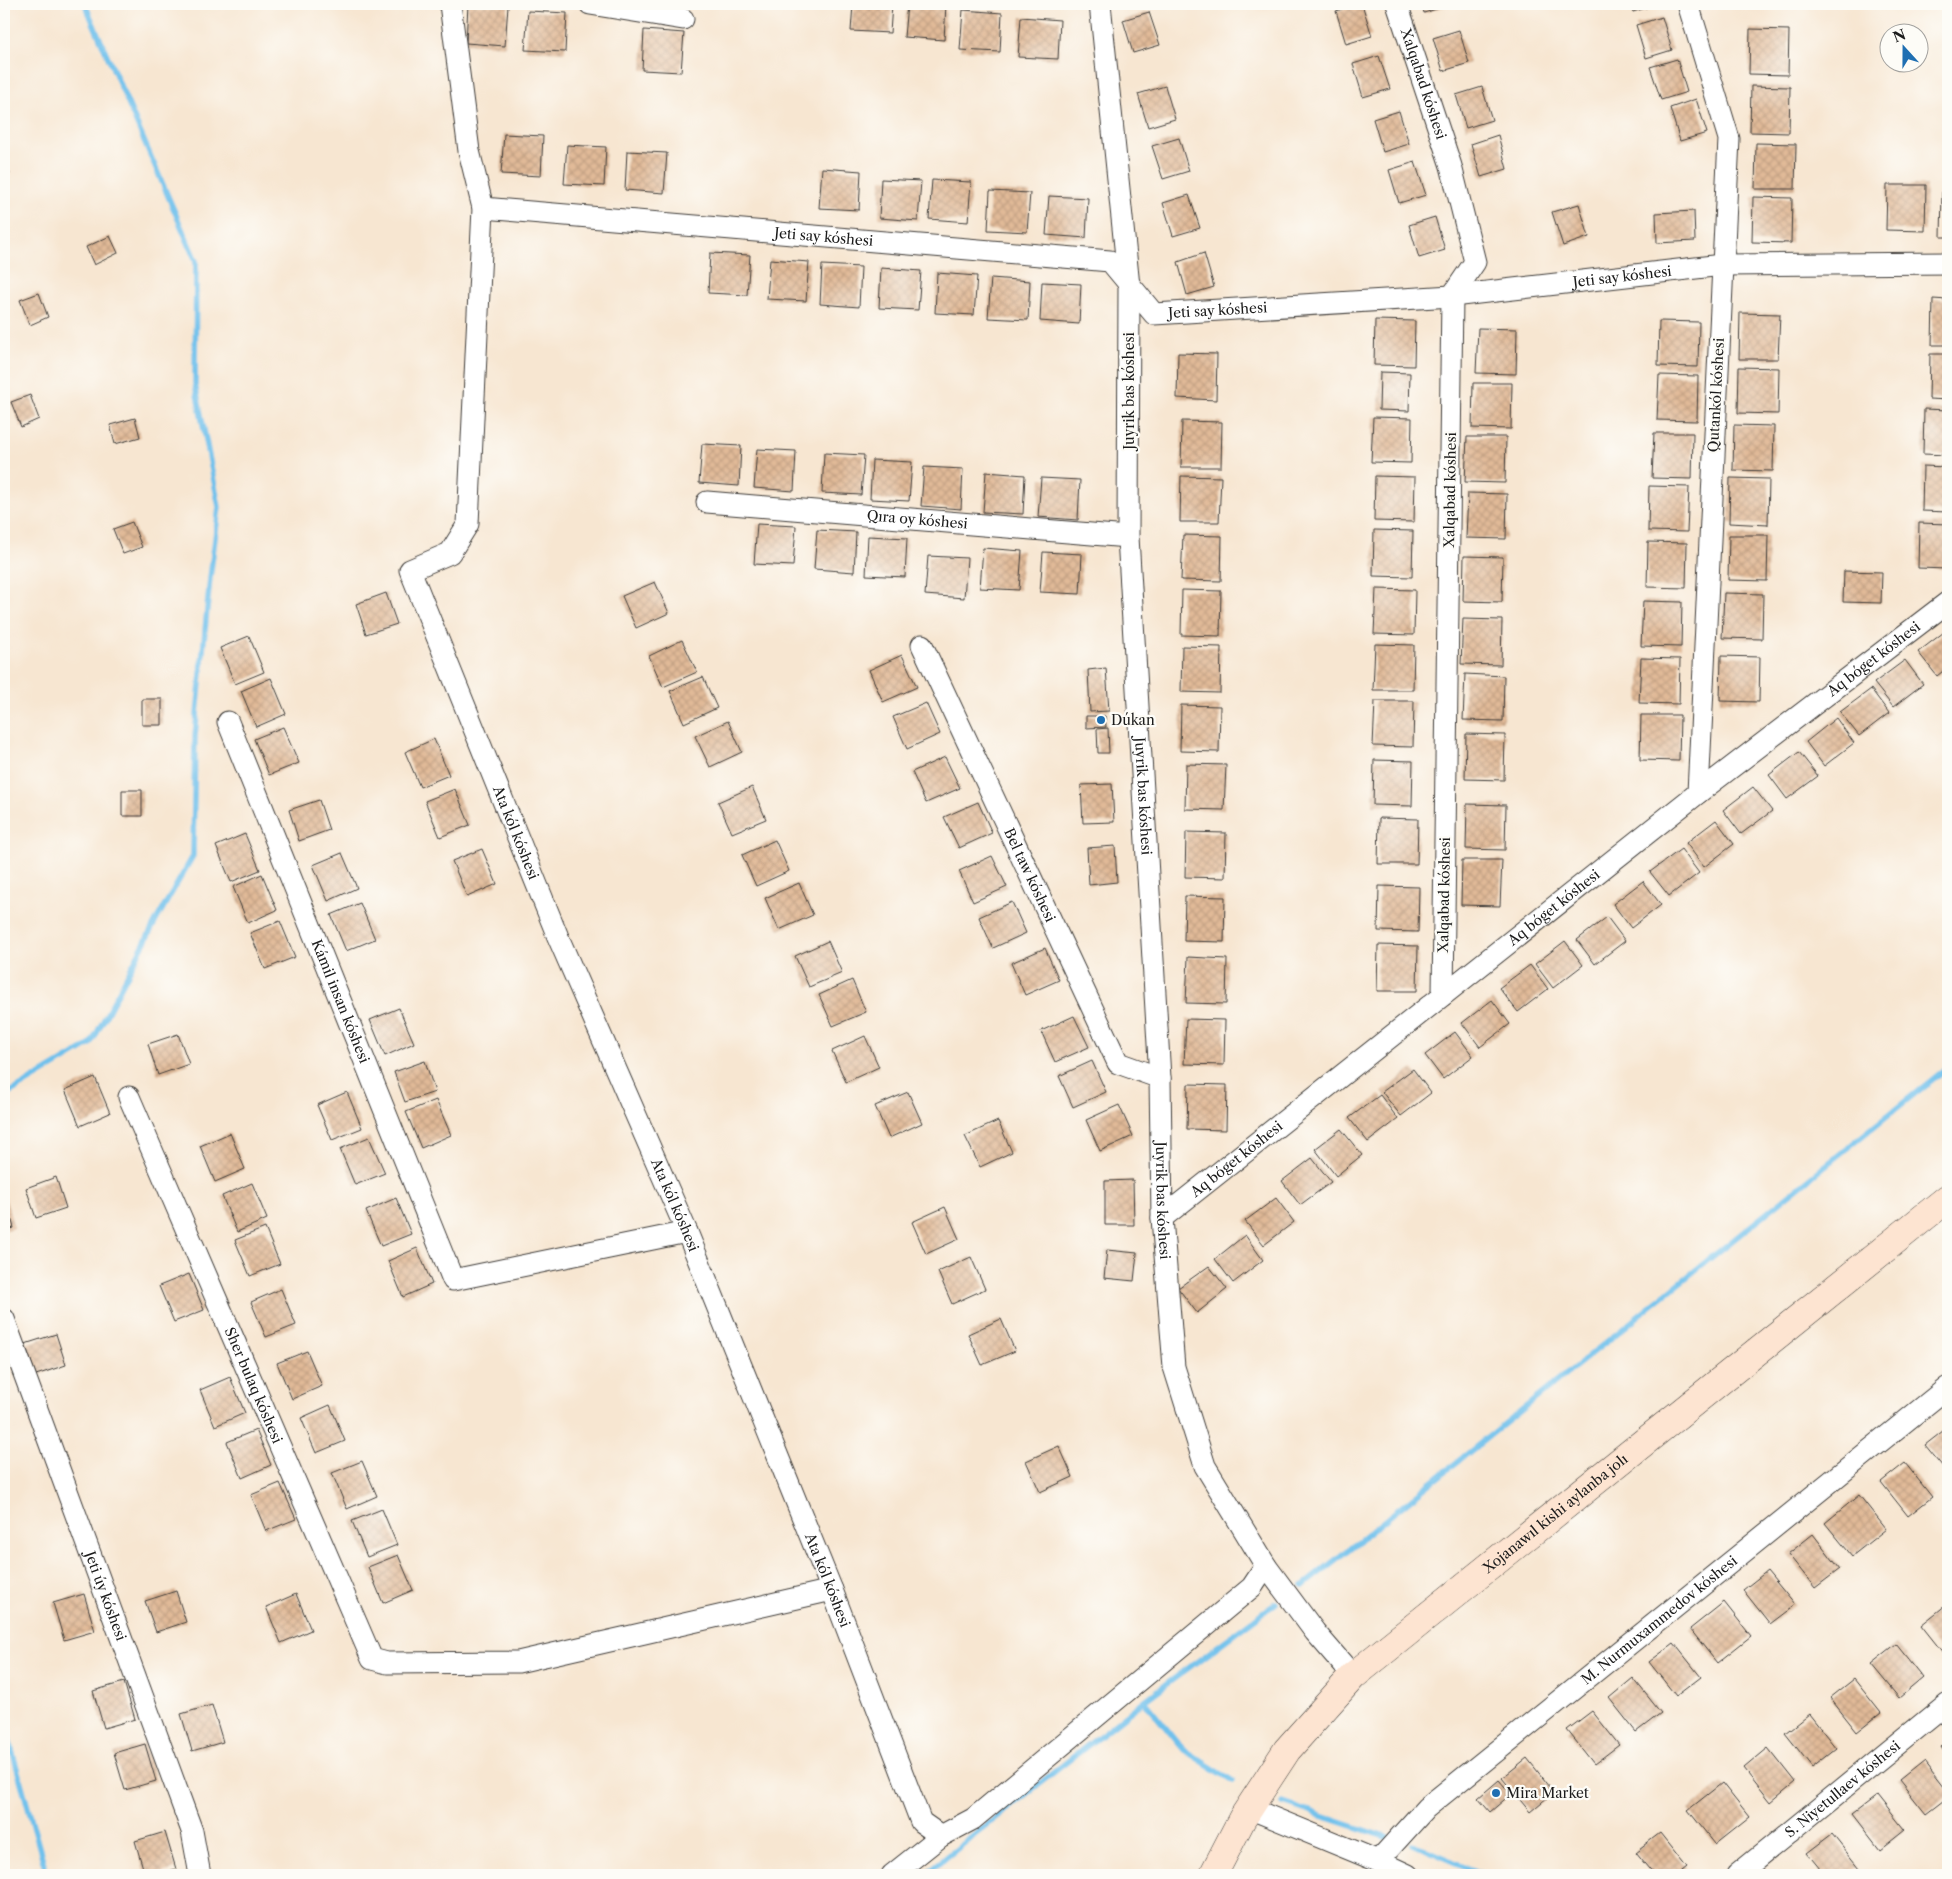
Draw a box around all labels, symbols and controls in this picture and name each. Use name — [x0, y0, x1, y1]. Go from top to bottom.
north arrow — [1880, 22, 1930, 72]
street label: Xalqabad kóshesi — [1396, 25, 1450, 141]
text: N — [1890, 25, 1908, 46]
street label: Jeti say kóshesi — [772, 223, 874, 250]
street label: Jeti say kóshesi — [1570, 262, 1672, 291]
street label: Jeti say kóshesi — [1166, 298, 1268, 322]
street label: Juyrik bas kóshesi — [1120, 332, 1138, 452]
street label: Qutankól kóshesi — [1704, 337, 1728, 453]
street label: Xalqabad kóshesi — [1440, 432, 1460, 549]
street label: Qıra oy kóshesi — [866, 506, 968, 533]
street label: Aq bóget kóshesi — [1823, 618, 1924, 701]
place label: Dúkan — [1111, 711, 1155, 729]
marker: Dúkan — [1095, 714, 1107, 726]
street label: Juyrik bas kóshesi — [1131, 735, 1156, 855]
street label: Ata kól kóshesi — [489, 782, 543, 882]
street label: Bel taw kóshesi — [1000, 825, 1060, 925]
street label: Xalqabad kóshesi — [1434, 837, 1454, 954]
street label: Aq bóget kóshesi — [1503, 865, 1603, 950]
street label: Kámil insan kóshesi — [308, 937, 374, 1066]
street label: Aq bóget kóshesi — [1186, 1117, 1286, 1202]
street label: Juyrik bas kóshesi — [1152, 1140, 1174, 1260]
street label: Ata kól kóshesi — [647, 1155, 703, 1254]
street label: Sher bulaq kóshesi — [221, 1325, 287, 1446]
street label: Xojanawıl kishi aylanba jolı — [1478, 1450, 1631, 1578]
street label: Ata kól kóshesi — [801, 1530, 854, 1630]
street label: Jeti úy kóshesi — [80, 1547, 130, 1643]
street label: M. Nurmuxammedov kóshesi — [1577, 1552, 1741, 1688]
street label: S. Niyetullaev kóshesi — [1781, 1737, 1904, 1841]
place label: Mira Market — [1506, 1784, 1589, 1802]
marker: Mira Market — [1490, 1787, 1502, 1799]

